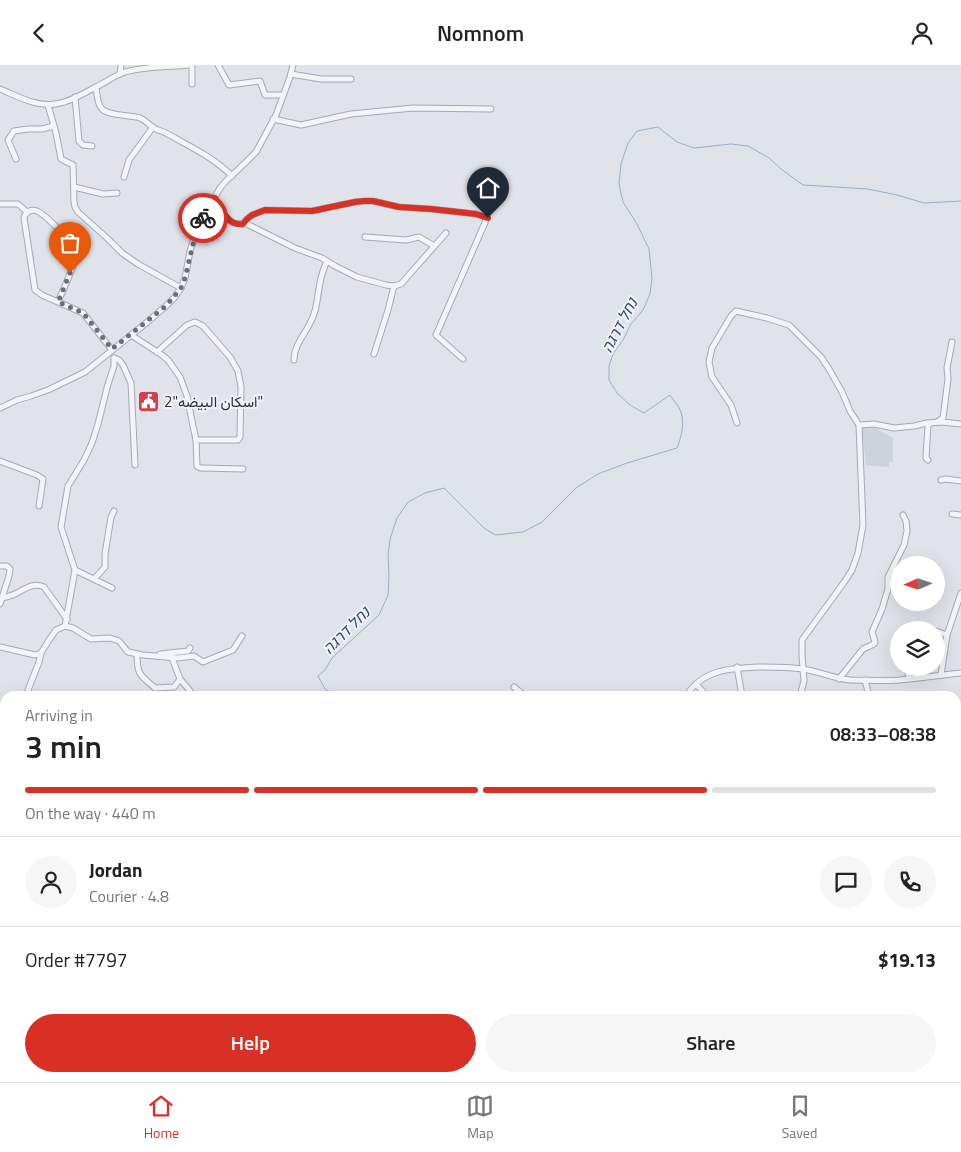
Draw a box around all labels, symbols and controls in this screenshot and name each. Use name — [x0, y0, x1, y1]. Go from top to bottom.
text: Nomnom — [437, 16, 524, 50]
icon: back — [25, 19, 53, 47]
icon: person — [908, 19, 936, 47]
pin — [467, 167, 509, 218]
icon: home — [474, 174, 502, 202]
courier — [178, 193, 228, 243]
icon: bike — [189, 204, 217, 232]
pin — [49, 222, 91, 273]
icon: bag — [56, 229, 84, 257]
water label: נחל דרגה — [595, 292, 644, 357]
public building icon: اسكان البيضه"2" — [136, 389, 160, 413]
place label: اسكان البيضه"2" — [164, 390, 263, 413]
north arrow — [890, 556, 945, 611]
map controls — [890, 556, 945, 676]
water label: נחל דרגה — [317, 600, 376, 659]
button: layers — [890, 621, 945, 676]
text: Arriving in — [25, 703, 93, 727]
text: 08:33–08:38 — [830, 719, 936, 748]
text: 3 min — [25, 722, 102, 770]
text: On the way · 440 m — [25, 801, 156, 825]
text: Jordan — [89, 855, 142, 884]
button: person — [25, 856, 77, 908]
button: chat — [820, 856, 872, 908]
button: phone — [884, 856, 936, 908]
text: Courier · 4.8 — [89, 884, 169, 908]
text: Order #7797 — [25, 945, 127, 974]
text: $19.13 — [878, 945, 936, 974]
button: Help — [25, 1014, 476, 1072]
button: Share — [486, 1014, 936, 1072]
tab: Home — [144, 1092, 179, 1143]
tab: Map — [466, 1092, 494, 1143]
tab: Saved — [782, 1092, 817, 1143]

